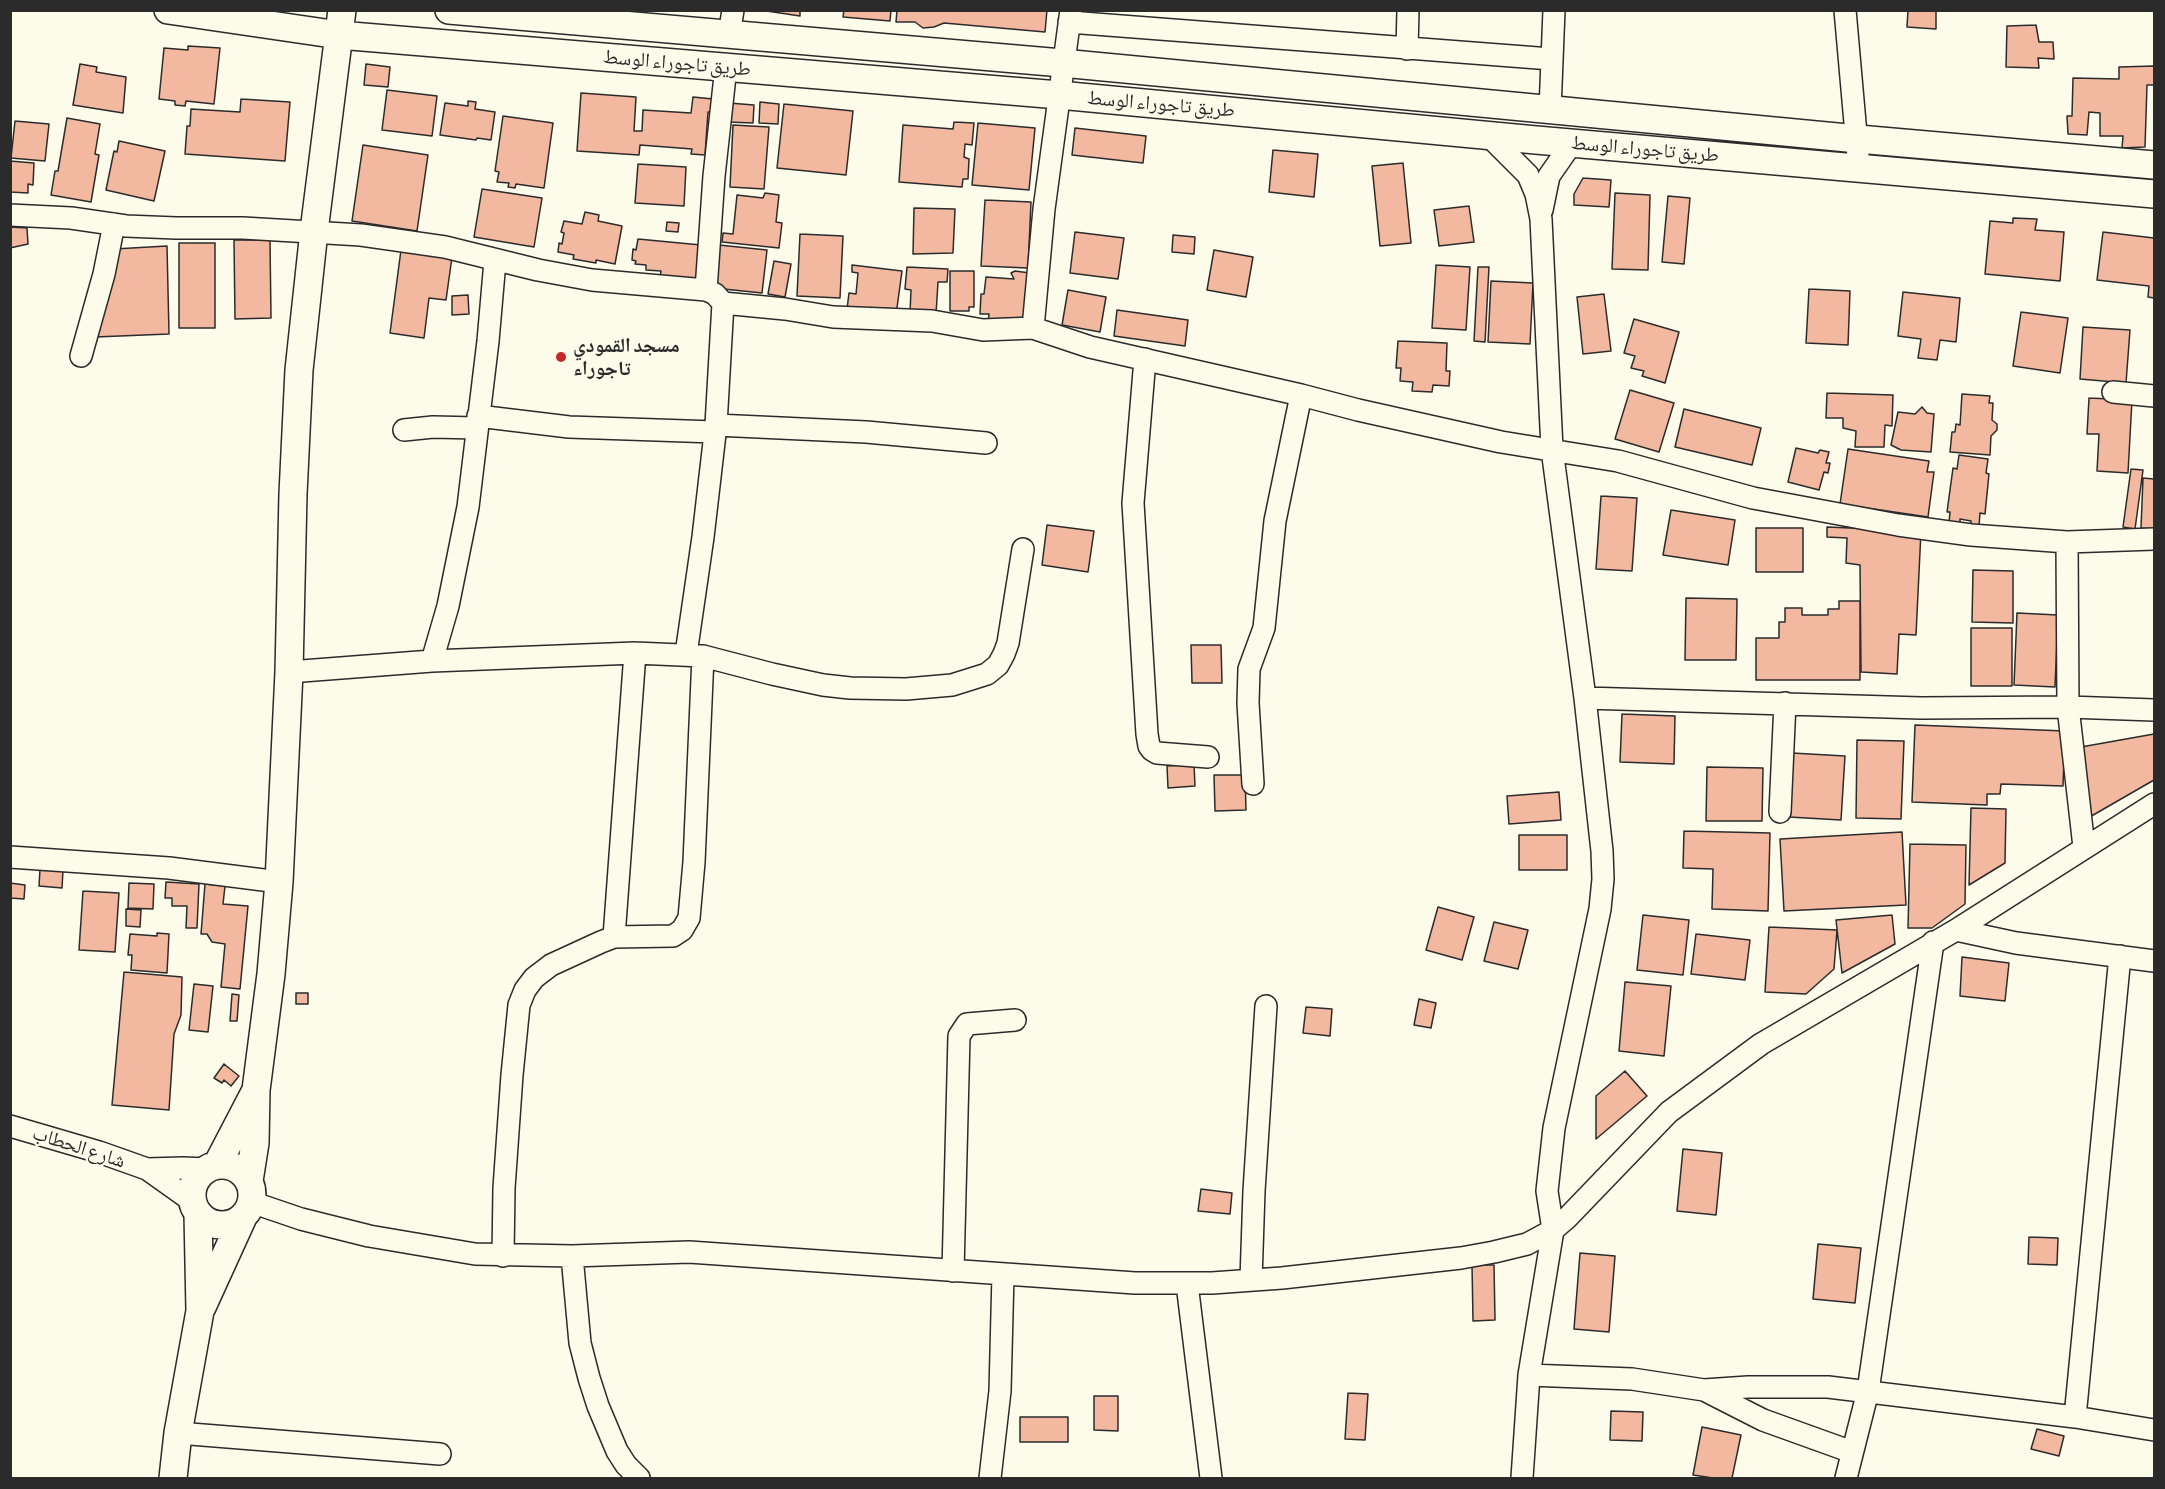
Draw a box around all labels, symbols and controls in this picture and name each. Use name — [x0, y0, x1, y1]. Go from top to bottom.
street label: طريق تاجوراء الوسط — [602, 45, 752, 81]
street label: طريق تاجوراء الوسط — [1086, 86, 1236, 122]
street label: طريق تاجوراء الوسط — [1570, 131, 1720, 167]
place label: مسجد القمودي تاجوراء — [573, 334, 680, 381]
marker: مسجد القمودي تاجوراء — [554, 350, 568, 364]
street label: شارع الحطاب — [30, 1121, 128, 1173]

